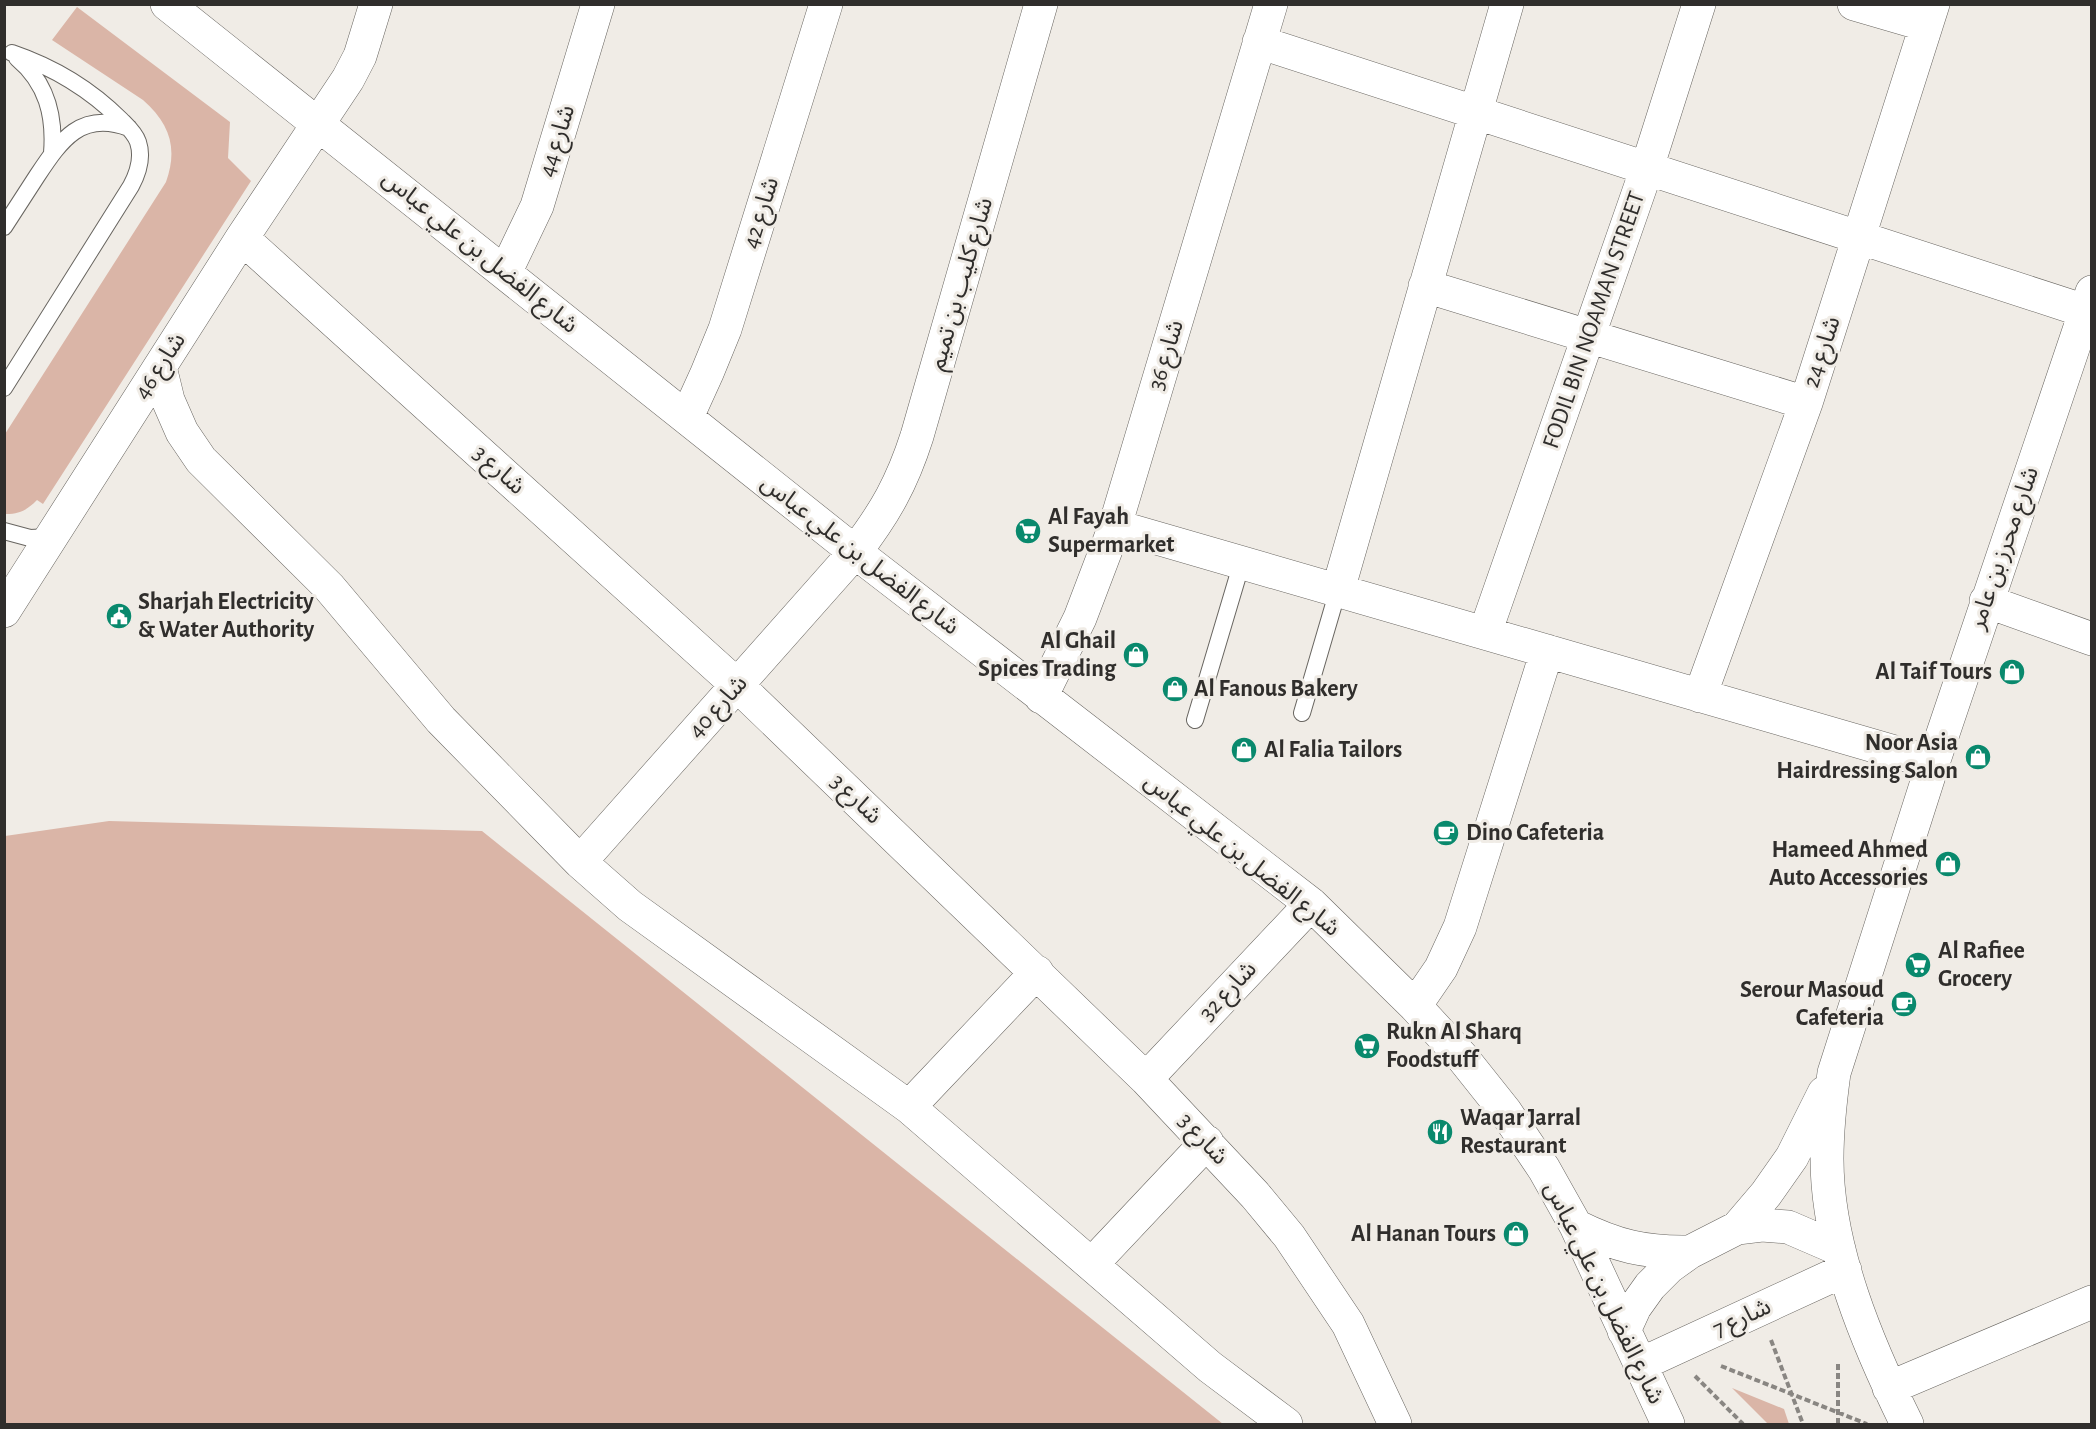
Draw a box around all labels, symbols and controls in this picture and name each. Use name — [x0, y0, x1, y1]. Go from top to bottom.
street label: شارع 44 — [535, 102, 583, 181]
street label: شارع الفضل بن علي عباس — [374, 166, 582, 342]
street label: شارع 42 — [739, 174, 787, 253]
street label: FODIL BIN NOAMAN STREET — [1539, 188, 1649, 452]
street label: شارع كليب بن تميم — [925, 195, 1001, 374]
street label: شارع 24 — [1799, 313, 1849, 392]
street label: شارع 36 — [1144, 317, 1192, 394]
street label: شارع 46 — [130, 329, 193, 406]
street label: شارع 3 — [466, 441, 530, 502]
street label: شارع محرز بن عامر — [1965, 464, 2047, 635]
street label: شارع الفضل بن علي عباس — [753, 470, 964, 644]
place label: Al Fayah Supermarket — [1048, 505, 1174, 557]
supermarket icon: Al Fayah Supermarket — [1013, 516, 1043, 546]
place label: Sharjah Electricity & Water Authority — [138, 590, 315, 642]
public building icon: Sharjah Electricity & Water Authority — [104, 601, 134, 631]
place label: Al Ghail Spices Trading — [978, 629, 1117, 681]
shop icon: Al Ghail Spices Trading — [1121, 640, 1151, 670]
shop icon: Al Taif Tours — [1997, 657, 2027, 687]
place label: Al Taif Tours — [1875, 660, 1992, 684]
street label: شارع 40 — [684, 671, 755, 746]
shop icon: Al Fanous Bakery — [1160, 674, 1190, 704]
place label: Al Fanous Bakery — [1194, 677, 1358, 701]
place label: Noor Asia Hairdressing Salon — [1776, 731, 1958, 783]
shop icon: Al Falia Tailors — [1229, 735, 1259, 765]
place label: Al Falia Tailors — [1264, 738, 1402, 762]
shop icon: Noor Asia Hairdressing Salon — [1963, 742, 1993, 772]
street label: شارع 3 — [823, 769, 886, 832]
street label: شارع الفضل بن علي عباس — [1136, 769, 1344, 945]
cafe icon: Dino Cafeteria — [1431, 818, 1461, 848]
place label: Dino Cafeteria — [1466, 821, 1604, 845]
place label: Hameed Ahmed Auto Accessories — [1769, 838, 1928, 890]
shop icon: Hameed Ahmed Auto Accessories — [1933, 849, 1963, 879]
place label: Al Rafiee Grocery — [1938, 939, 2025, 991]
supermarket icon: Al Rafiee Grocery — [1903, 950, 1933, 980]
street label: شارع 32 — [1195, 957, 1264, 1028]
place label: Serour Masoud Cafeteria — [1740, 978, 1884, 1030]
cafe icon: Serour Masoud Cafeteria — [1889, 989, 1919, 1019]
place label: Rukn Al Sharq Foodstuff — [1386, 1020, 1522, 1072]
supermarket icon: Rukn Al Sharq Foodstuff — [1352, 1031, 1382, 1061]
place label: Waqar Jarral Restaurant — [1460, 1106, 1581, 1158]
street label: شارع 3 — [1171, 1109, 1232, 1172]
restaurant icon: Waqar Jarral Restaurant — [1425, 1117, 1455, 1147]
street label: شارع الفضل بن علي عباس — [1535, 1178, 1668, 1410]
shop icon: Al Hanan Tours — [1501, 1219, 1531, 1249]
place label: Al Hanan Tours — [1351, 1222, 1496, 1246]
street label: شارع 7 — [1709, 1294, 1776, 1345]

